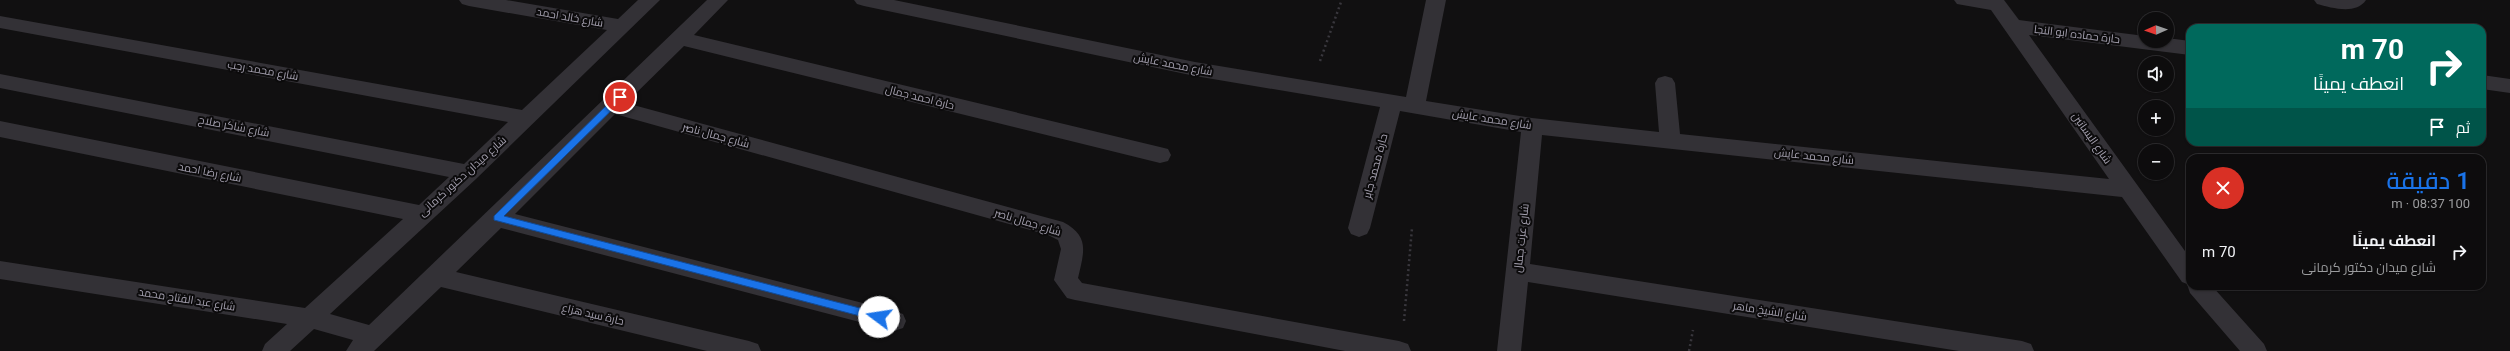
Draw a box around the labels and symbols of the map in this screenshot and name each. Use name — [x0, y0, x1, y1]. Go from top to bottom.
street label: شارع خالد احمد — [535, 5, 604, 31]
north arrow — [2138, 12, 2174, 48]
street label: حارة حماده ابو النجا — [2033, 23, 2121, 46]
street label: شارع محمد عايش — [1132, 50, 1214, 80]
street label: شارع محمد رجب — [226, 58, 299, 84]
pin — [603, 80, 637, 114]
street label: حارة احمد جمال — [884, 83, 956, 112]
street label: شارع محمد عايش — [1451, 107, 1533, 133]
street label: شارع البساتين — [2068, 110, 2114, 167]
street label: شارع شاكر صلاح — [197, 113, 271, 141]
street label: شارع جمال ناصر — [680, 120, 751, 152]
street label: حارة محمد جابر — [1360, 132, 1390, 201]
street label: شارع ميدان دكتور كرمانى — [416, 133, 510, 220]
street label: شارع محمد عايش — [1773, 146, 1855, 168]
street label: شارع رضا احمد — [177, 160, 243, 186]
street label: شارع عزت جمال — [1511, 203, 1533, 273]
street label: شارع جمال ناصر — [992, 206, 1063, 240]
street label: شارع عبد الفتاح محمد — [137, 285, 236, 315]
position arrow — [858, 296, 900, 338]
street label: شارع الشيخ ماهر — [1731, 299, 1808, 325]
street label: حارة سيد هزاع — [560, 301, 625, 329]

